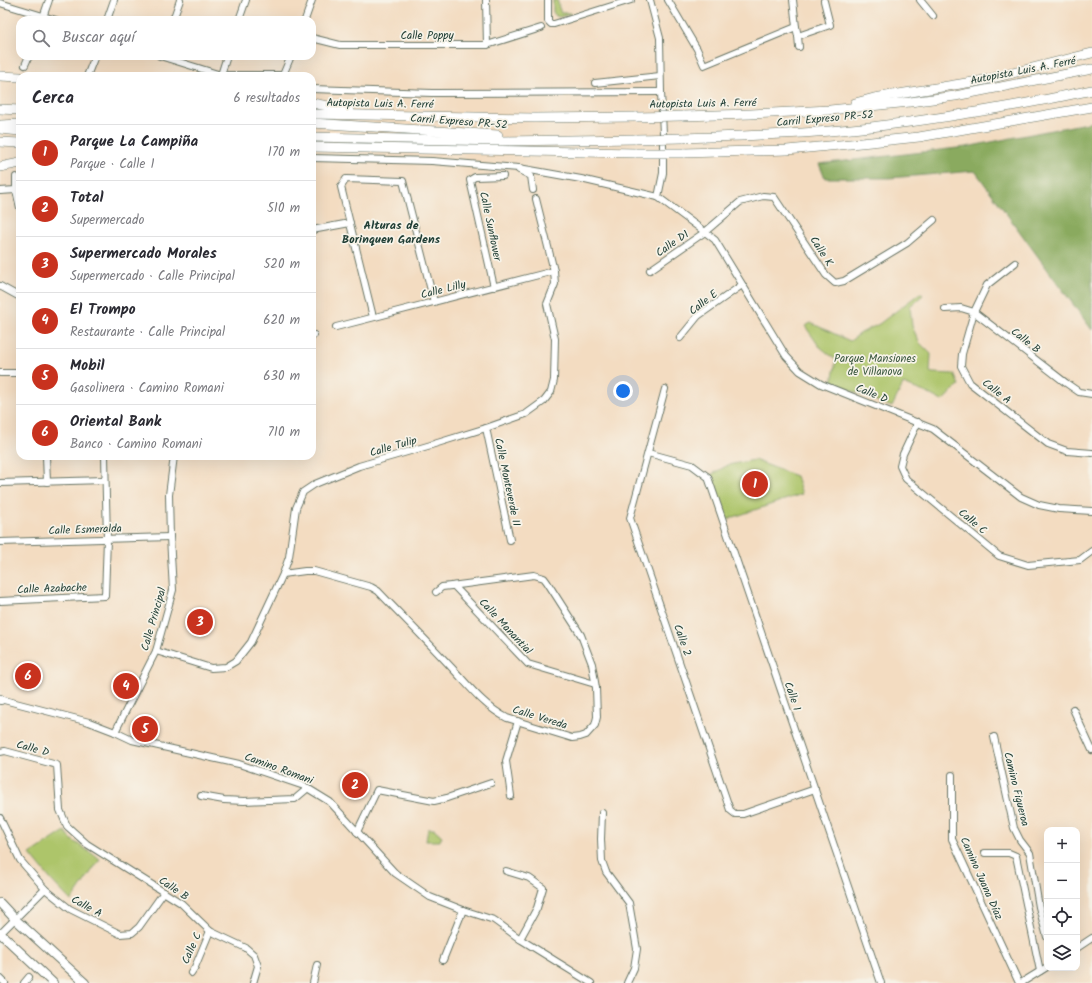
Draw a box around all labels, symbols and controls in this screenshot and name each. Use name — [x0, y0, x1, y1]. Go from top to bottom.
search box — [16, 16, 316, 60]
text: Buscar aquí — [62, 26, 135, 50]
icon: search — [30, 27, 52, 49]
street label: Calle Poppy — [400, 27, 454, 45]
street label: Autopista Luis A. Ferré — [969, 52, 1079, 90]
text: Cerca — [32, 85, 74, 112]
text: 6 resultados — [233, 88, 300, 109]
street label: Autopista Luis A. Ferré — [326, 94, 435, 114]
street label: Autopista Luis A. Ferré — [649, 94, 758, 114]
street label: Carril Expreso PR-52 — [776, 106, 874, 132]
street label: Carril Expreso PR-52 — [410, 110, 508, 134]
text: Parque La Campiña — [70, 130, 198, 154]
text: 1 — [43, 142, 47, 163]
text: 170 m — [268, 142, 300, 163]
text: Parque · Calle 1 — [70, 154, 155, 175]
text: Total — [70, 186, 103, 210]
street label: Calle Sunflower — [474, 190, 506, 264]
text: 2 — [41, 198, 49, 219]
text: 510 m — [267, 198, 300, 219]
text: Supermercado — [70, 210, 144, 231]
district label: Alturas de Borinquen Gardens — [342, 216, 441, 249]
street label: Calle D1 — [652, 226, 693, 262]
street label: Calle K — [805, 233, 838, 271]
text: Supermercado Morales — [70, 242, 217, 266]
text: 3 — [41, 254, 49, 275]
text: 520 m — [263, 254, 300, 275]
text: Supermercado · Calle Principal — [70, 266, 235, 287]
street label: Calle Lilly — [419, 276, 468, 304]
street label: Calle E — [685, 285, 723, 320]
text: El Trompo — [70, 298, 136, 322]
text: 4 — [41, 310, 49, 331]
text: 620 m — [263, 310, 300, 331]
text: Restaurante · Calle Principal — [70, 322, 225, 343]
street label: Calle B — [1007, 323, 1044, 358]
park label: Parque Mansiones de Villanova — [834, 350, 916, 381]
text: Mobil — [70, 354, 105, 378]
text: 5 — [42, 366, 48, 387]
text: 630 m — [263, 366, 300, 387]
street label: Calle A — [978, 374, 1015, 409]
text: Gasolinera · Camino Romani — [70, 378, 224, 399]
street label: Calle D — [853, 379, 891, 409]
your location — [613, 381, 633, 401]
text: Oriental Bank — [70, 410, 161, 434]
text: 6 — [41, 422, 49, 443]
text: 710 m — [268, 422, 300, 443]
street label: Calle Tulip — [368, 431, 420, 462]
text: Banco · Camino Romani — [70, 434, 202, 455]
street label: Calle Monteverde II — [489, 436, 525, 528]
pin: 1 — [742, 469, 768, 499]
street label: Calle C — [954, 504, 991, 540]
street label: Calle Esmeralda — [48, 520, 122, 540]
street label: Calle Azabache — [17, 579, 87, 599]
street label: Calle Principal — [136, 585, 172, 653]
street label: Calle Manantial — [474, 594, 537, 659]
pin: 3 — [187, 607, 213, 637]
street label: Calle 2 — [668, 622, 696, 659]
pin: 6 — [15, 661, 41, 691]
pin: 4 — [113, 671, 139, 701]
street label: Calle 1 — [779, 679, 805, 713]
street label: Calle Vereda — [510, 701, 569, 735]
pin: 5 — [132, 714, 158, 744]
street label: Calle D — [14, 736, 51, 762]
street label: Camino Romani — [242, 748, 316, 790]
street label: Camino Figueroa — [998, 750, 1034, 828]
pin: 2 — [342, 770, 368, 800]
map controls — [1044, 827, 1080, 971]
button: + — [1044, 827, 1080, 863]
street label: Camino Juana Díaz — [955, 834, 1007, 923]
button: − — [1044, 863, 1080, 899]
street label: Calle B — [155, 872, 192, 906]
street label: Calle A — [68, 891, 106, 923]
button: locate — [1044, 899, 1080, 935]
street label: Calle C — [177, 929, 207, 967]
button: layers — [1044, 935, 1080, 971]

